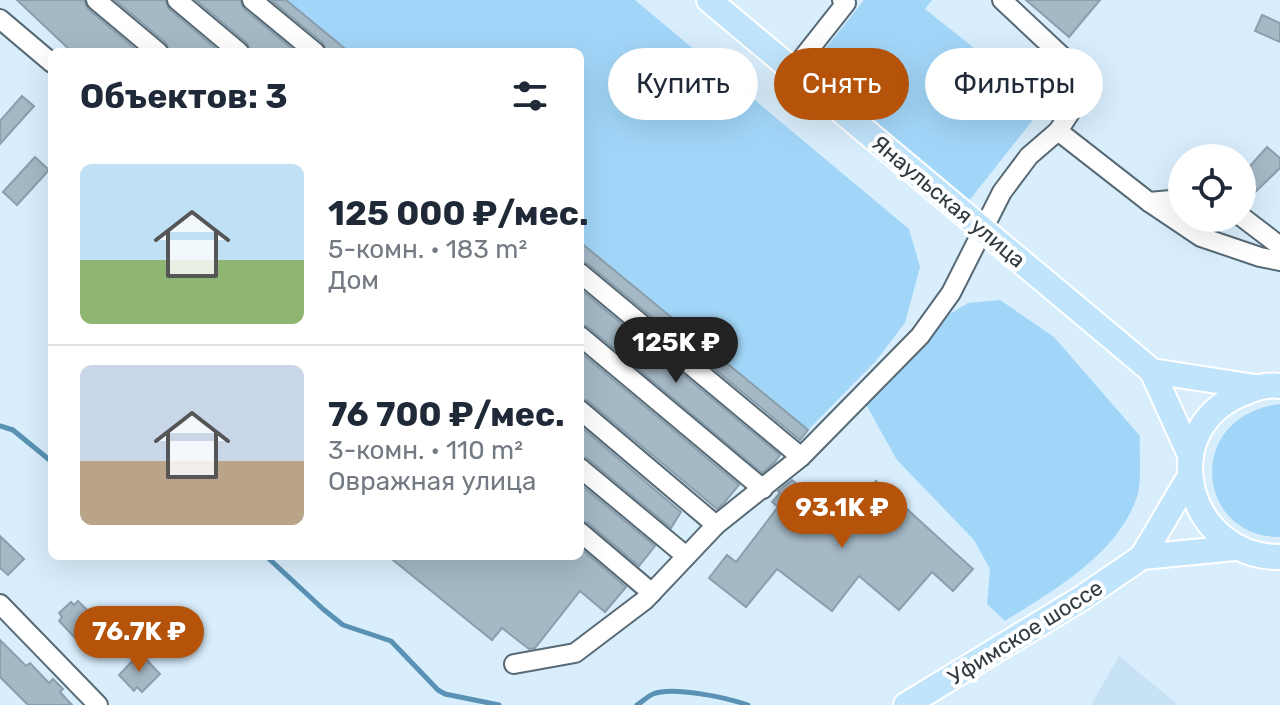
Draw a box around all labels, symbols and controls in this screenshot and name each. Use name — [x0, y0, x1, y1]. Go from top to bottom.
chip: Купить — [608, 48, 758, 120]
chip: Снять — [774, 48, 909, 120]
chip: Фильтры — [925, 48, 1103, 120]
icon: filters — [508, 74, 552, 118]
text: Объектов: 3 — [80, 76, 288, 117]
street label: Янаульская улица — [866, 129, 1031, 273]
map controls — [1168, 144, 1256, 232]
button: locate — [1168, 144, 1256, 232]
text: 125 000 ₽/мес. — [328, 193, 589, 234]
icon: home — [144, 196, 240, 292]
text: 5-комн. · 183 m² — [328, 234, 527, 265]
text: Дом — [328, 265, 379, 296]
pin: 125K ₽ — [611, 317, 741, 385]
text: 125K ₽ — [632, 327, 720, 358]
text: 76 700 ₽/мес. — [328, 394, 565, 435]
icon: home — [144, 397, 240, 493]
text: 3-комн. · 110 m² — [328, 435, 523, 466]
text: Овражная улица — [328, 466, 536, 497]
pin: 93.1K ₽ — [768, 482, 916, 550]
text: 93.1K ₽ — [795, 492, 889, 523]
street label: Уфимское шоссе — [943, 574, 1108, 691]
pin: 76.7K ₽ — [65, 606, 213, 674]
text: 76.7K ₽ — [92, 616, 186, 647]

